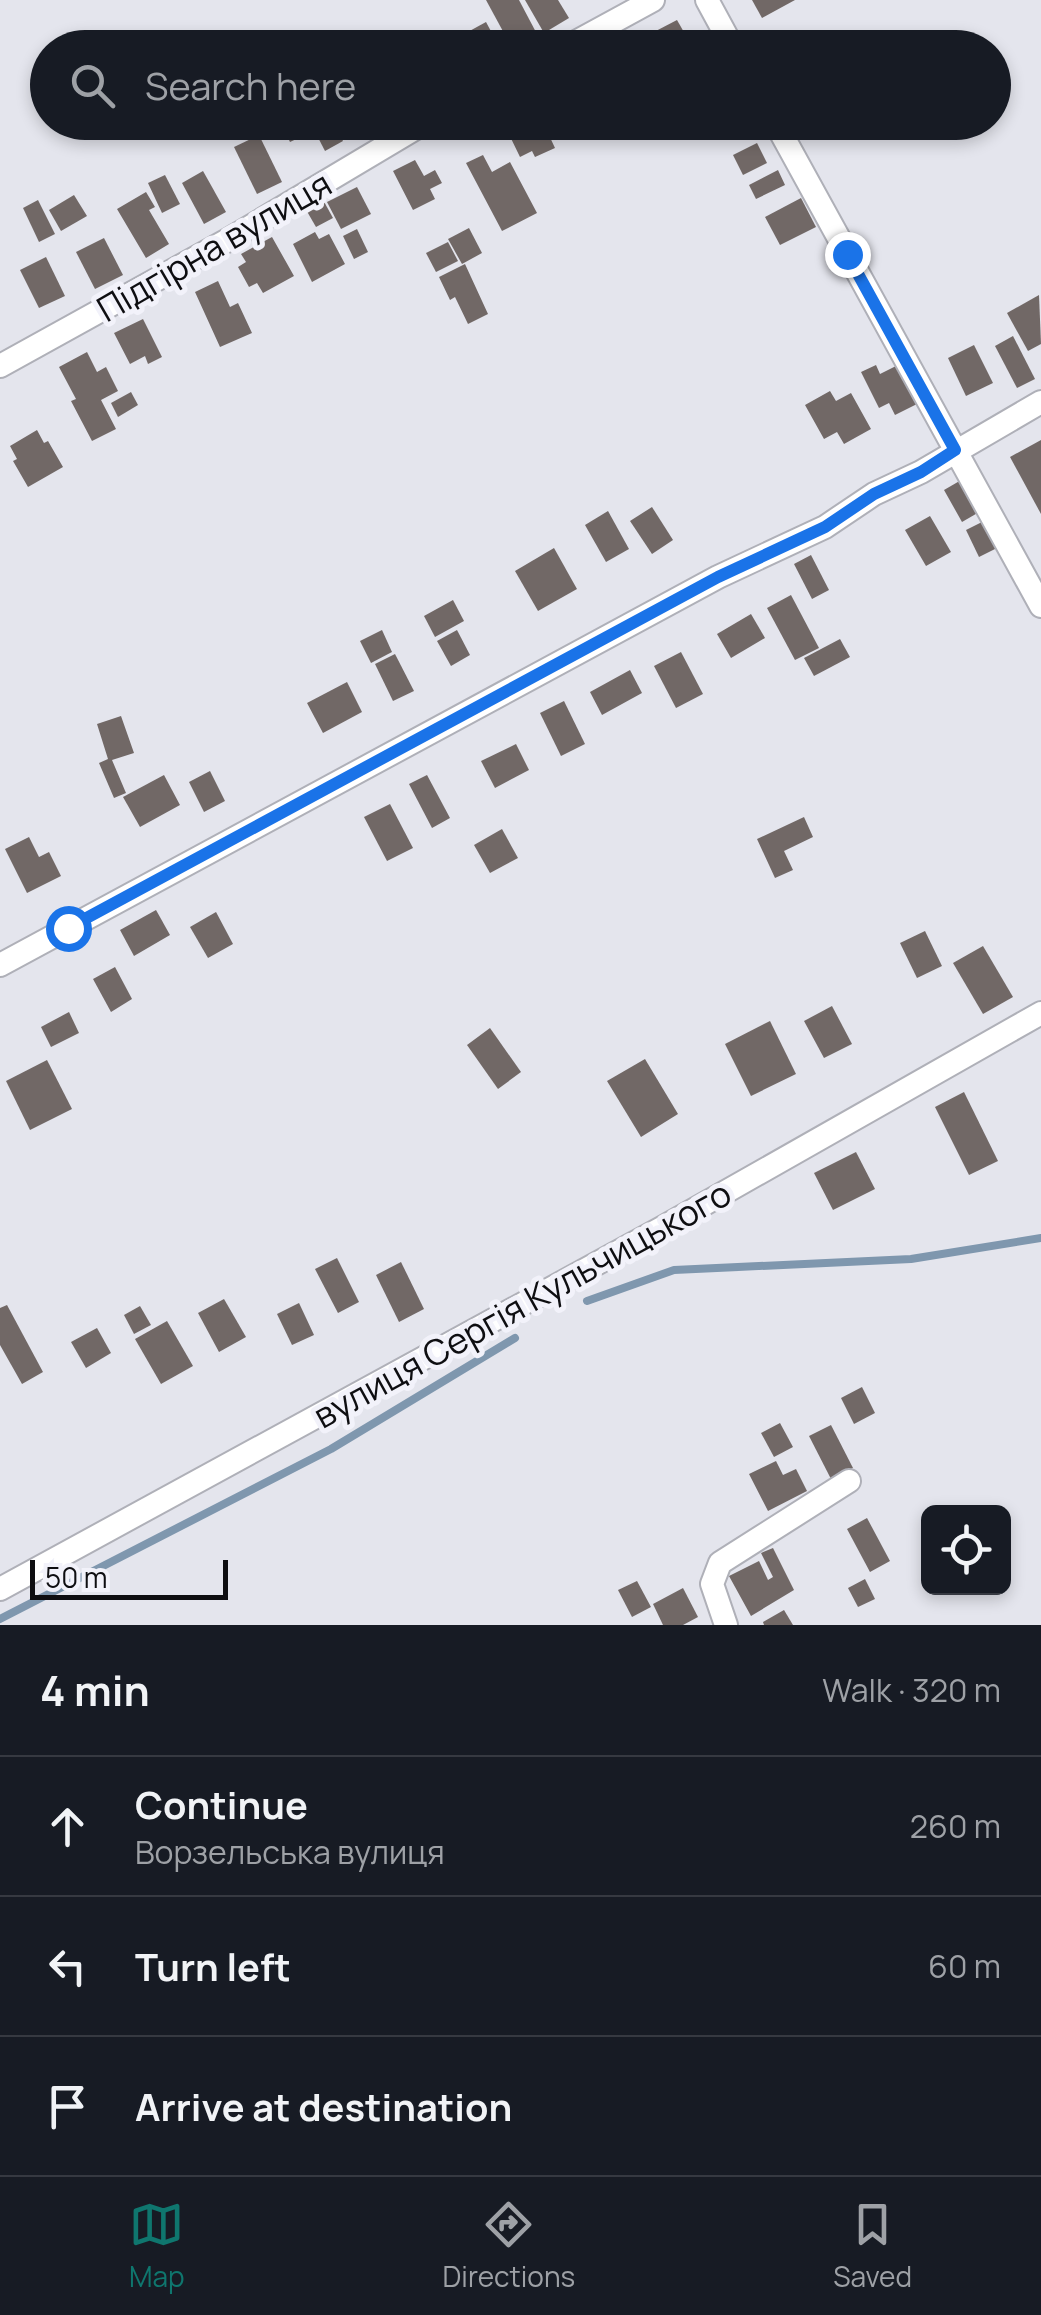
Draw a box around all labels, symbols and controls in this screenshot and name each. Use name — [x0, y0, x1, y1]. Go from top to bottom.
search box — [30, 30, 1011, 140]
icon: search — [65, 58, 120, 113]
text: Search here — [145, 59, 356, 111]
street label: Підгірна вулиця — [88, 159, 340, 333]
route end — [825, 232, 871, 278]
route start — [46, 906, 92, 952]
street label: вулиця Сергія Кульчицького — [305, 1169, 739, 1439]
map controls — [921, 1505, 1011, 1595]
button: locate — [921, 1505, 1011, 1595]
scale bar — [30, 1555, 228, 1600]
text: 50 m — [45, 1558, 108, 1596]
text: 4 min — [40, 1661, 150, 1719]
text: Walk · 320 m — [822, 1668, 1001, 1712]
text: Continue — [135, 1778, 308, 1830]
icon: ahead — [40, 1799, 95, 1854]
text: 260 m — [910, 1804, 1001, 1848]
text: Ворзельська вулиця — [135, 1830, 445, 1874]
icon: left — [40, 1939, 95, 1994]
text: Turn left — [135, 1940, 291, 1992]
text: 60 m — [928, 1944, 1001, 1988]
icon: arrive — [40, 2079, 95, 2134]
text: Arrive at destination — [135, 2080, 512, 2132]
tab: Map — [129, 2197, 185, 2295]
tab: Directions — [443, 2197, 575, 2295]
tab: Saved — [833, 2197, 912, 2295]

